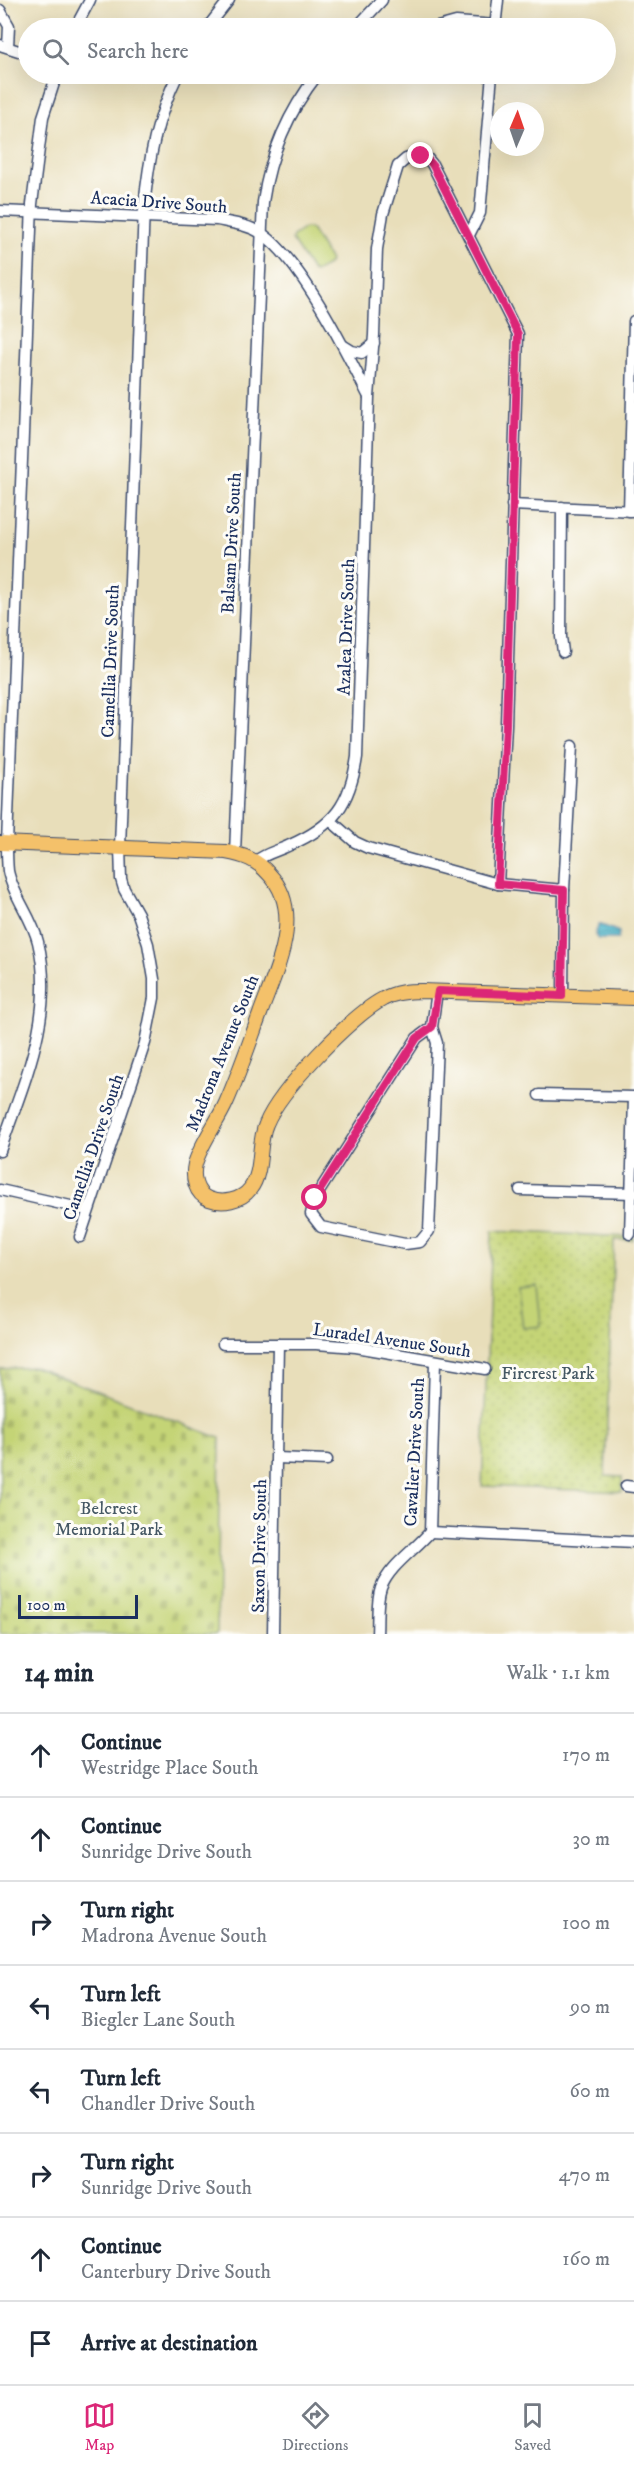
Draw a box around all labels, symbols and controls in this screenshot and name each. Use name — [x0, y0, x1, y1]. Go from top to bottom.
search box — [18, 18, 616, 84]
icon: search — [39, 35, 72, 68]
text: Search here — [87, 38, 189, 65]
north arrow — [490, 102, 544, 156]
route end — [407, 142, 433, 168]
street label: Acacia Drive South — [90, 187, 228, 219]
street label: Balsam Drive South — [217, 471, 247, 614]
street label: Azalea Drive South — [334, 558, 360, 696]
street label: Camellia Drive South — [97, 583, 125, 738]
street label: Madrona Avenue South — [181, 971, 265, 1135]
street label: Camellia Drive South — [59, 1071, 130, 1223]
route start — [301, 1184, 327, 1210]
street label: Luradel Avenue South — [311, 1319, 473, 1363]
park label: Fircrest Park — [501, 1363, 595, 1385]
street label: Cavalier Drive South — [400, 1376, 430, 1527]
street label: Saxon Drive South — [248, 1478, 272, 1613]
park label: Belcrest Memorial Park — [55, 1498, 163, 1541]
scale bar — [18, 1592, 138, 1620]
text: 100 m — [27, 1595, 66, 1615]
text: 14 min — [24, 1657, 94, 1690]
text: Walk · 1.1 km — [506, 1661, 610, 1686]
text: Continue — [81, 1729, 162, 1756]
icon: ahead — [24, 1739, 57, 1772]
text: 170 m — [562, 1743, 610, 1768]
text: Westridge Place South — [81, 1756, 259, 1781]
text: Continue — [81, 1813, 162, 1840]
icon: ahead — [24, 1823, 57, 1856]
text: 30 m — [572, 1827, 610, 1852]
text: Sunridge Drive South — [81, 1840, 252, 1865]
text: Turn right — [81, 1897, 174, 1924]
icon: right — [24, 1907, 57, 1940]
text: 100 m — [562, 1911, 610, 1936]
text: Madrona Avenue South — [81, 1924, 267, 1949]
text: Turn left — [81, 1981, 161, 2008]
icon: left — [24, 1991, 57, 2024]
text: 90 m — [570, 1995, 610, 2020]
text: Biegler Lane South — [81, 2008, 235, 2033]
text: Turn left — [81, 2065, 161, 2092]
icon: left — [24, 2075, 57, 2108]
text: 60 m — [570, 2079, 610, 2104]
text: Chandler Drive South — [81, 2092, 255, 2117]
text: Turn right — [81, 2149, 174, 2176]
icon: right — [24, 2159, 57, 2192]
text: 470 m — [559, 2163, 610, 2188]
text: Sunridge Drive South — [81, 2176, 252, 2201]
text: Continue — [81, 2233, 162, 2260]
icon: ahead — [24, 2243, 57, 2276]
text: 160 m — [562, 2247, 610, 2272]
text: Canterbury Drive South — [81, 2260, 271, 2285]
icon: arrive — [24, 2327, 57, 2360]
text: Arrive at destination — [81, 2330, 258, 2357]
tab: Map — [83, 2399, 116, 2455]
tab: Directions — [282, 2399, 348, 2455]
tab: Saved — [514, 2399, 551, 2455]

